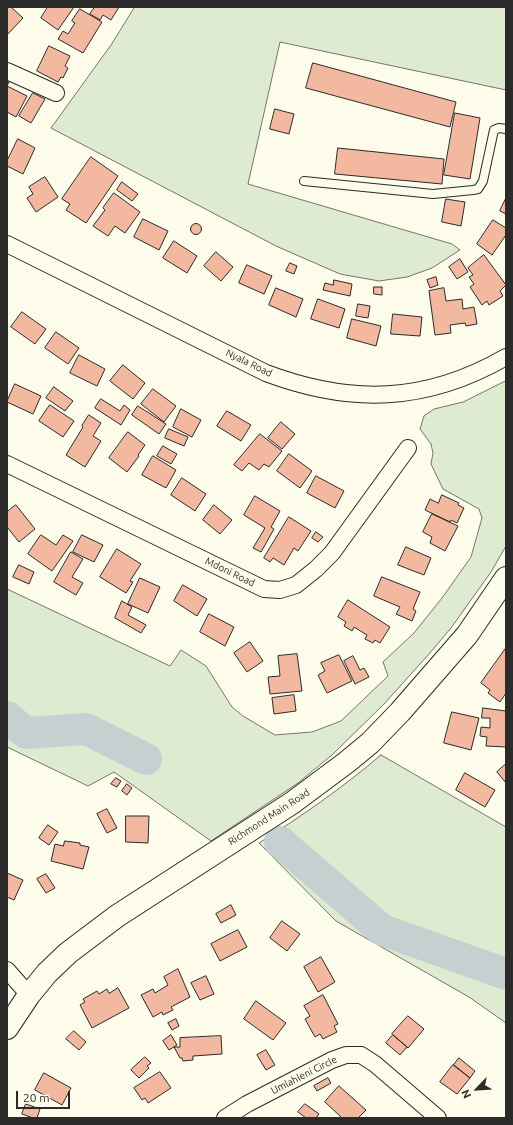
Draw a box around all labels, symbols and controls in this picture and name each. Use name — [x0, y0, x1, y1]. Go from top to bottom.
street label: Nyala Road — [224, 347, 274, 379]
street label: Mdoni Road — [203, 555, 257, 589]
street label: Richmond Main Road — [226, 786, 312, 848]
street label: Umlahleni Circle — [269, 1053, 339, 1097]
north arrow — [457, 1069, 497, 1109]
scale bar — [18, 1083, 72, 1109]
text: N — [459, 1088, 473, 1100]
text: 20 m — [23, 1091, 50, 1104]

